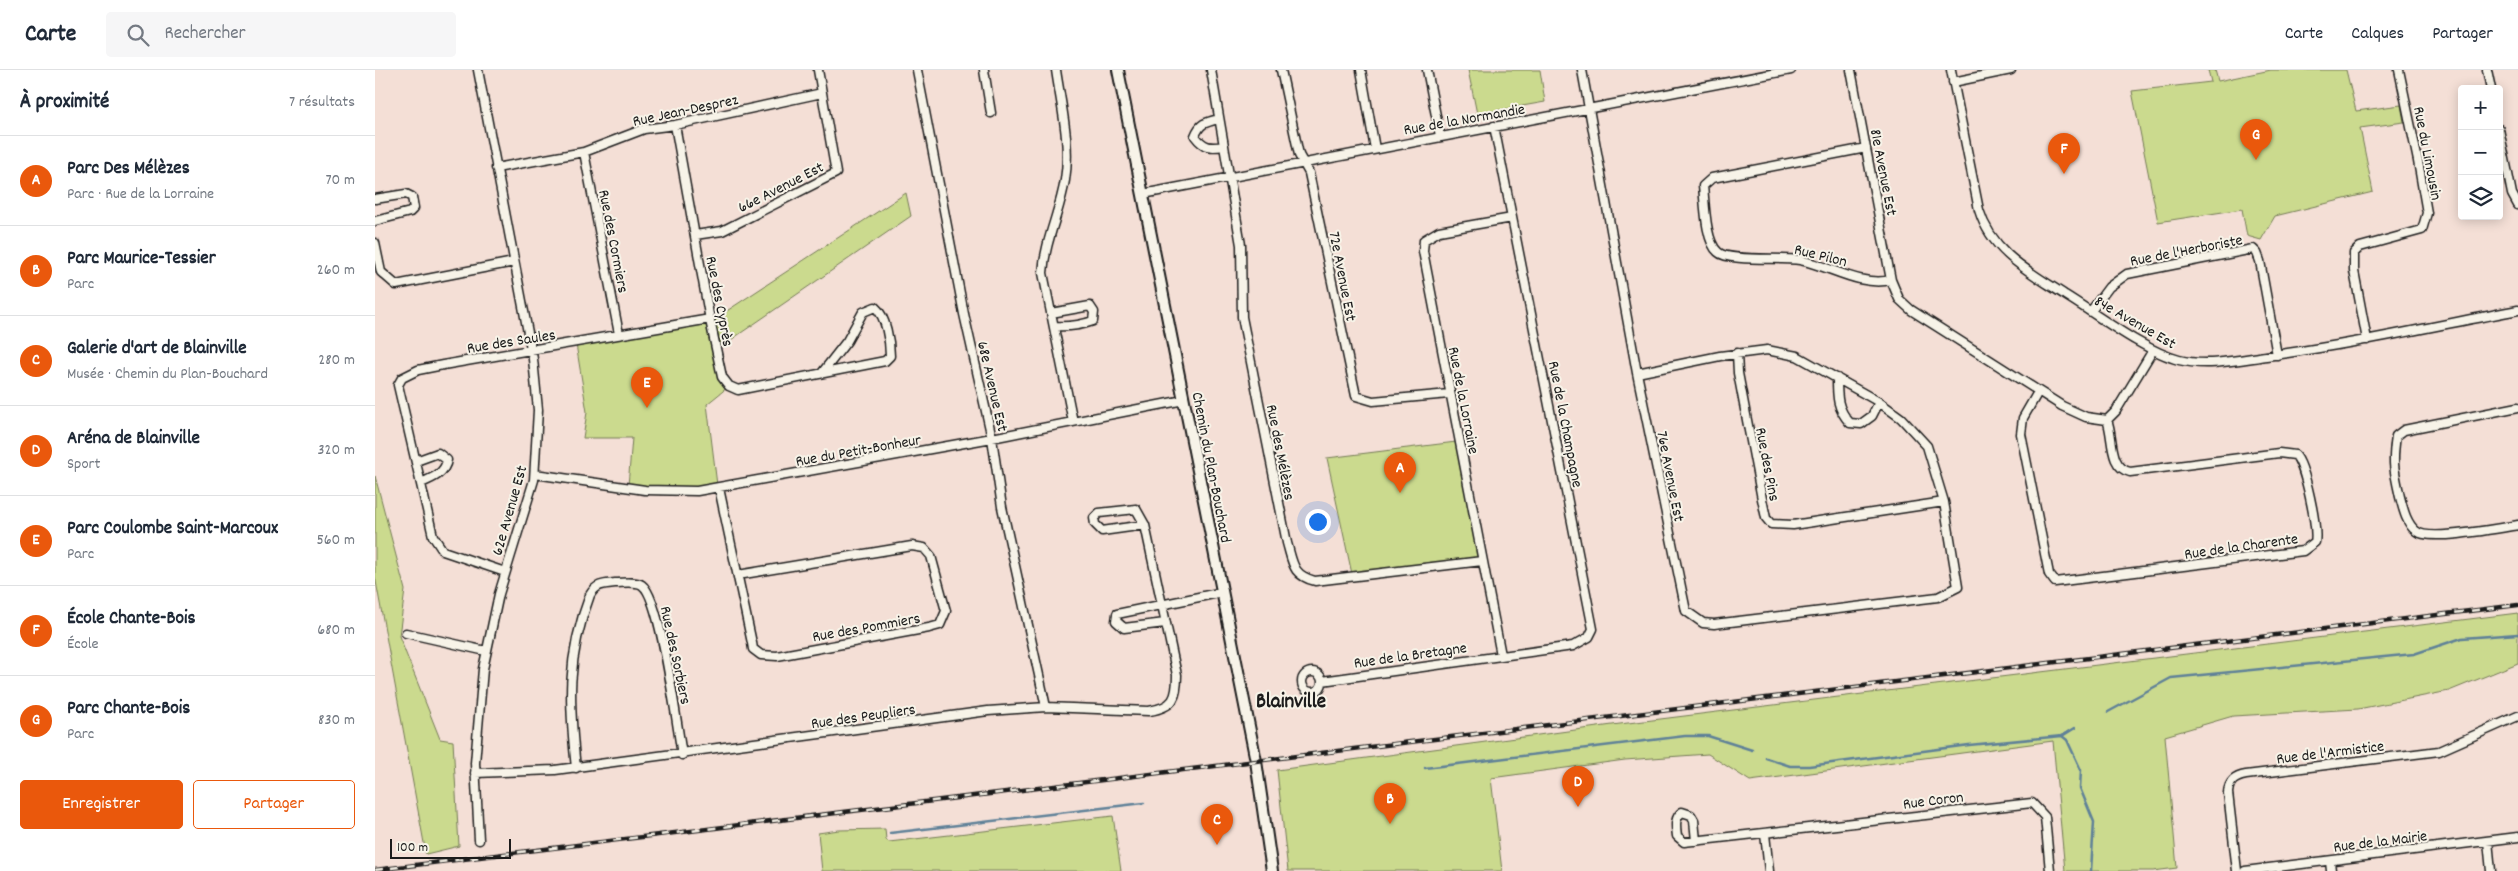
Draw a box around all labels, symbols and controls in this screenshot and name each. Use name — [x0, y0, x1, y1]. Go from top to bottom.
search box — [106, 12, 456, 57]
text: Carte — [25, 18, 76, 52]
icon: search — [124, 21, 152, 49]
text: Rechercher — [164, 21, 246, 48]
text: Carte — [2285, 22, 2323, 47]
text: Calques — [2351, 22, 2404, 47]
text: Partager — [2432, 22, 2493, 47]
map controls — [2458, 85, 2503, 220]
button: + — [2458, 85, 2503, 130]
text: À proximité — [20, 88, 109, 118]
street label: Rue Jean-Desprez — [631, 89, 740, 134]
text: 7 résultats — [289, 91, 355, 114]
street label: Rue de la Normandie — [1402, 98, 1527, 142]
street label: Rue du Limousin — [2406, 105, 2447, 202]
pin: G — [2240, 119, 2272, 160]
street label: 81e Avenue Est — [1863, 127, 1902, 218]
button: − — [2458, 130, 2503, 175]
pin: F — [2048, 133, 2080, 174]
text: Parc Des Mélèzes — [67, 156, 190, 183]
street label: 66e Avenue Est — [734, 157, 828, 220]
text: A — [32, 169, 40, 192]
text: 70 m — [325, 169, 355, 192]
button: layers — [2458, 175, 2503, 220]
text: Parc · Rue de la Lorraine — [67, 183, 214, 206]
street label: Rue des Cormiers — [591, 188, 634, 295]
street label: Rue de l'Herboriste — [2128, 229, 2245, 274]
street label: 72e Avenue Est — [1322, 230, 1362, 324]
street label: Rue Pilon — [1791, 239, 1849, 274]
text: Parc Maurice-Tessier — [67, 246, 216, 273]
street label: Rue des Cyprès — [699, 254, 739, 349]
text: B — [32, 259, 40, 282]
text: 260 m — [317, 259, 355, 282]
text: Parc — [67, 273, 94, 296]
street label: 84e Avenue Est — [2090, 290, 2180, 356]
street label: Rue des Saules — [465, 324, 558, 361]
text: Galerie d'art de Blainville — [67, 336, 247, 363]
street label: 68e Avenue Est — [970, 339, 1013, 434]
street label: Rue de la Lorraine — [1441, 345, 1484, 456]
text: C — [32, 349, 40, 372]
text: 280 m — [318, 349, 355, 372]
street label: Rue de la Champagne — [1541, 359, 1588, 490]
text: Musée · Chemin du Plan-Bouchard — [67, 363, 268, 386]
pin: E — [631, 367, 663, 408]
street label: Chemin du Plan-Bouchard — [1185, 390, 1236, 545]
street label: Rue des Mélèzes — [1259, 403, 1300, 503]
text: Aréna de Blainville — [67, 426, 200, 453]
street label: Rue des Pins — [1748, 426, 1785, 504]
street label: Rue du Petit-Bonheur — [794, 429, 923, 474]
street label: 76e Avenue Est — [1649, 429, 1690, 524]
text: D — [32, 439, 40, 462]
text: 320 m — [318, 439, 355, 462]
pin: A — [1384, 452, 1416, 493]
text: Sport — [67, 453, 100, 476]
street label: 62e Avenue Est — [487, 463, 534, 559]
your location — [1305, 509, 1331, 535]
text: Parc Coulombe Saint-Marcoux — [67, 516, 278, 543]
street label: Rue de la Charente — [2183, 528, 2300, 567]
text: E — [32, 529, 40, 552]
text: 560 m — [316, 529, 355, 552]
text: Parc — [67, 543, 94, 566]
street label: Rue des Sorbiers — [653, 604, 696, 707]
text: École Chante-Bois — [67, 606, 196, 633]
street label: Rue des Pommiers — [811, 608, 923, 649]
text: F — [32, 619, 40, 642]
text: 680 m — [317, 619, 355, 642]
text: École — [67, 633, 99, 656]
street label: Rue de la Bretagne — [1352, 637, 1468, 676]
district label: Blainville — [1256, 688, 1326, 718]
text: Parc Chante-Bois — [67, 696, 190, 723]
street label: Rue des Peupliers — [810, 699, 917, 736]
text: G — [32, 709, 40, 732]
text: 830 m — [318, 709, 355, 732]
text: Parc — [67, 723, 94, 746]
street label: Rue de l'Armistice — [2275, 735, 2385, 771]
pin: D — [1562, 766, 1594, 807]
button: Enregistrer — [20, 780, 183, 829]
button: Partager — [193, 780, 355, 829]
pin: B — [1374, 783, 1406, 824]
street label: Rue Coron — [1902, 786, 1965, 817]
pin: C — [1201, 804, 1233, 845]
street label: Rue de la Mairie — [2332, 825, 2429, 860]
scale bar — [390, 836, 511, 859]
text: 100 m — [397, 838, 428, 858]

